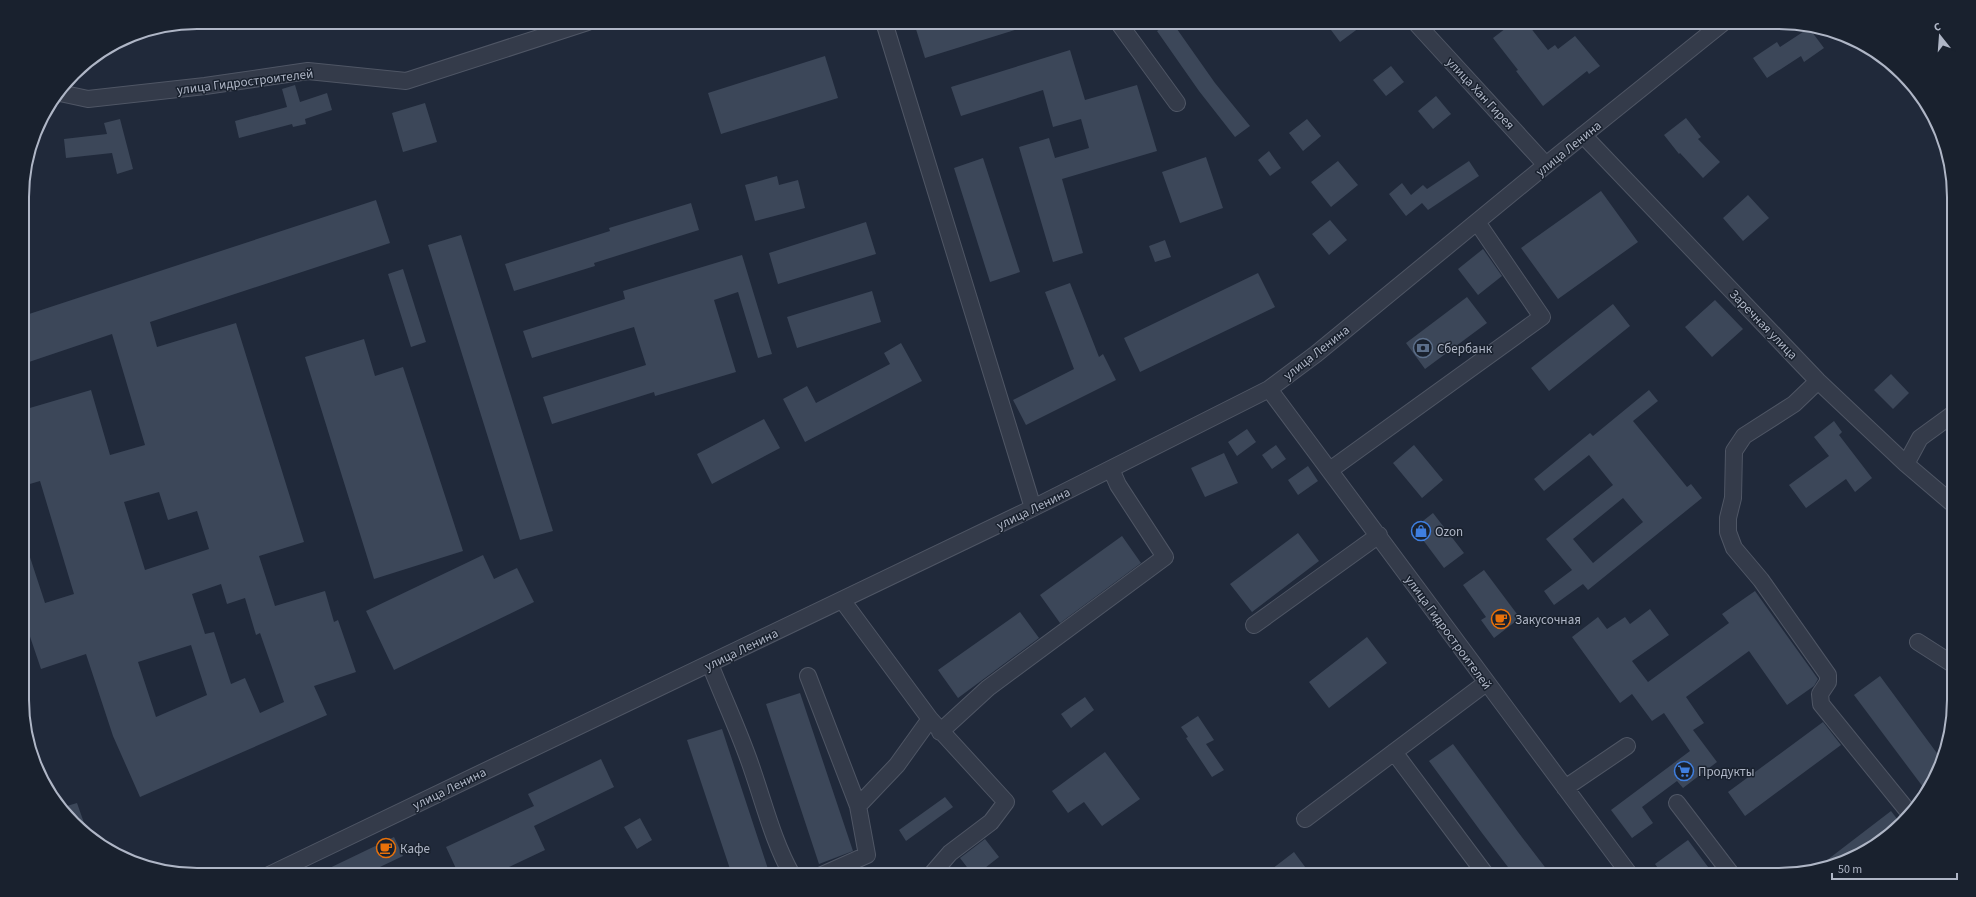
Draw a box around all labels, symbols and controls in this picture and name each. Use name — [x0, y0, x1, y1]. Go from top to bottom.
north arrow — [1920, 16, 1960, 56]
text: С — [1932, 19, 1943, 35]
street label: улица Хан Гирея — [1442, 54, 1519, 134]
street label: улица Гидростроителей — [176, 65, 314, 99]
street label: улица Ленина — [1532, 117, 1605, 181]
street label: Заречная улица — [1725, 286, 1801, 364]
street label: улица Ленина — [1280, 321, 1354, 384]
bank icon: Сбербанк — [1412, 337, 1434, 359]
place label: Сбербанк — [1437, 340, 1493, 358]
street label: улица Ленина — [994, 483, 1073, 534]
shop icon: Ozon — [1410, 520, 1432, 542]
place label: Ozon — [1435, 523, 1463, 541]
street label: улица Гидростроителей — [1401, 572, 1496, 693]
cafe icon: Закусочная — [1490, 608, 1512, 630]
place label: Закусочная — [1515, 611, 1581, 629]
street label: улица Ленина — [702, 624, 781, 675]
supermarket icon: Продукты — [1673, 760, 1695, 782]
street label: улица Ленина — [410, 763, 489, 814]
place label: Продукты — [1698, 763, 1755, 781]
cafe icon: Кафе — [375, 837, 397, 859]
place label: Кафе — [400, 840, 430, 858]
scale bar — [1832, 855, 1957, 881]
text: 50 m — [1838, 861, 1862, 878]

